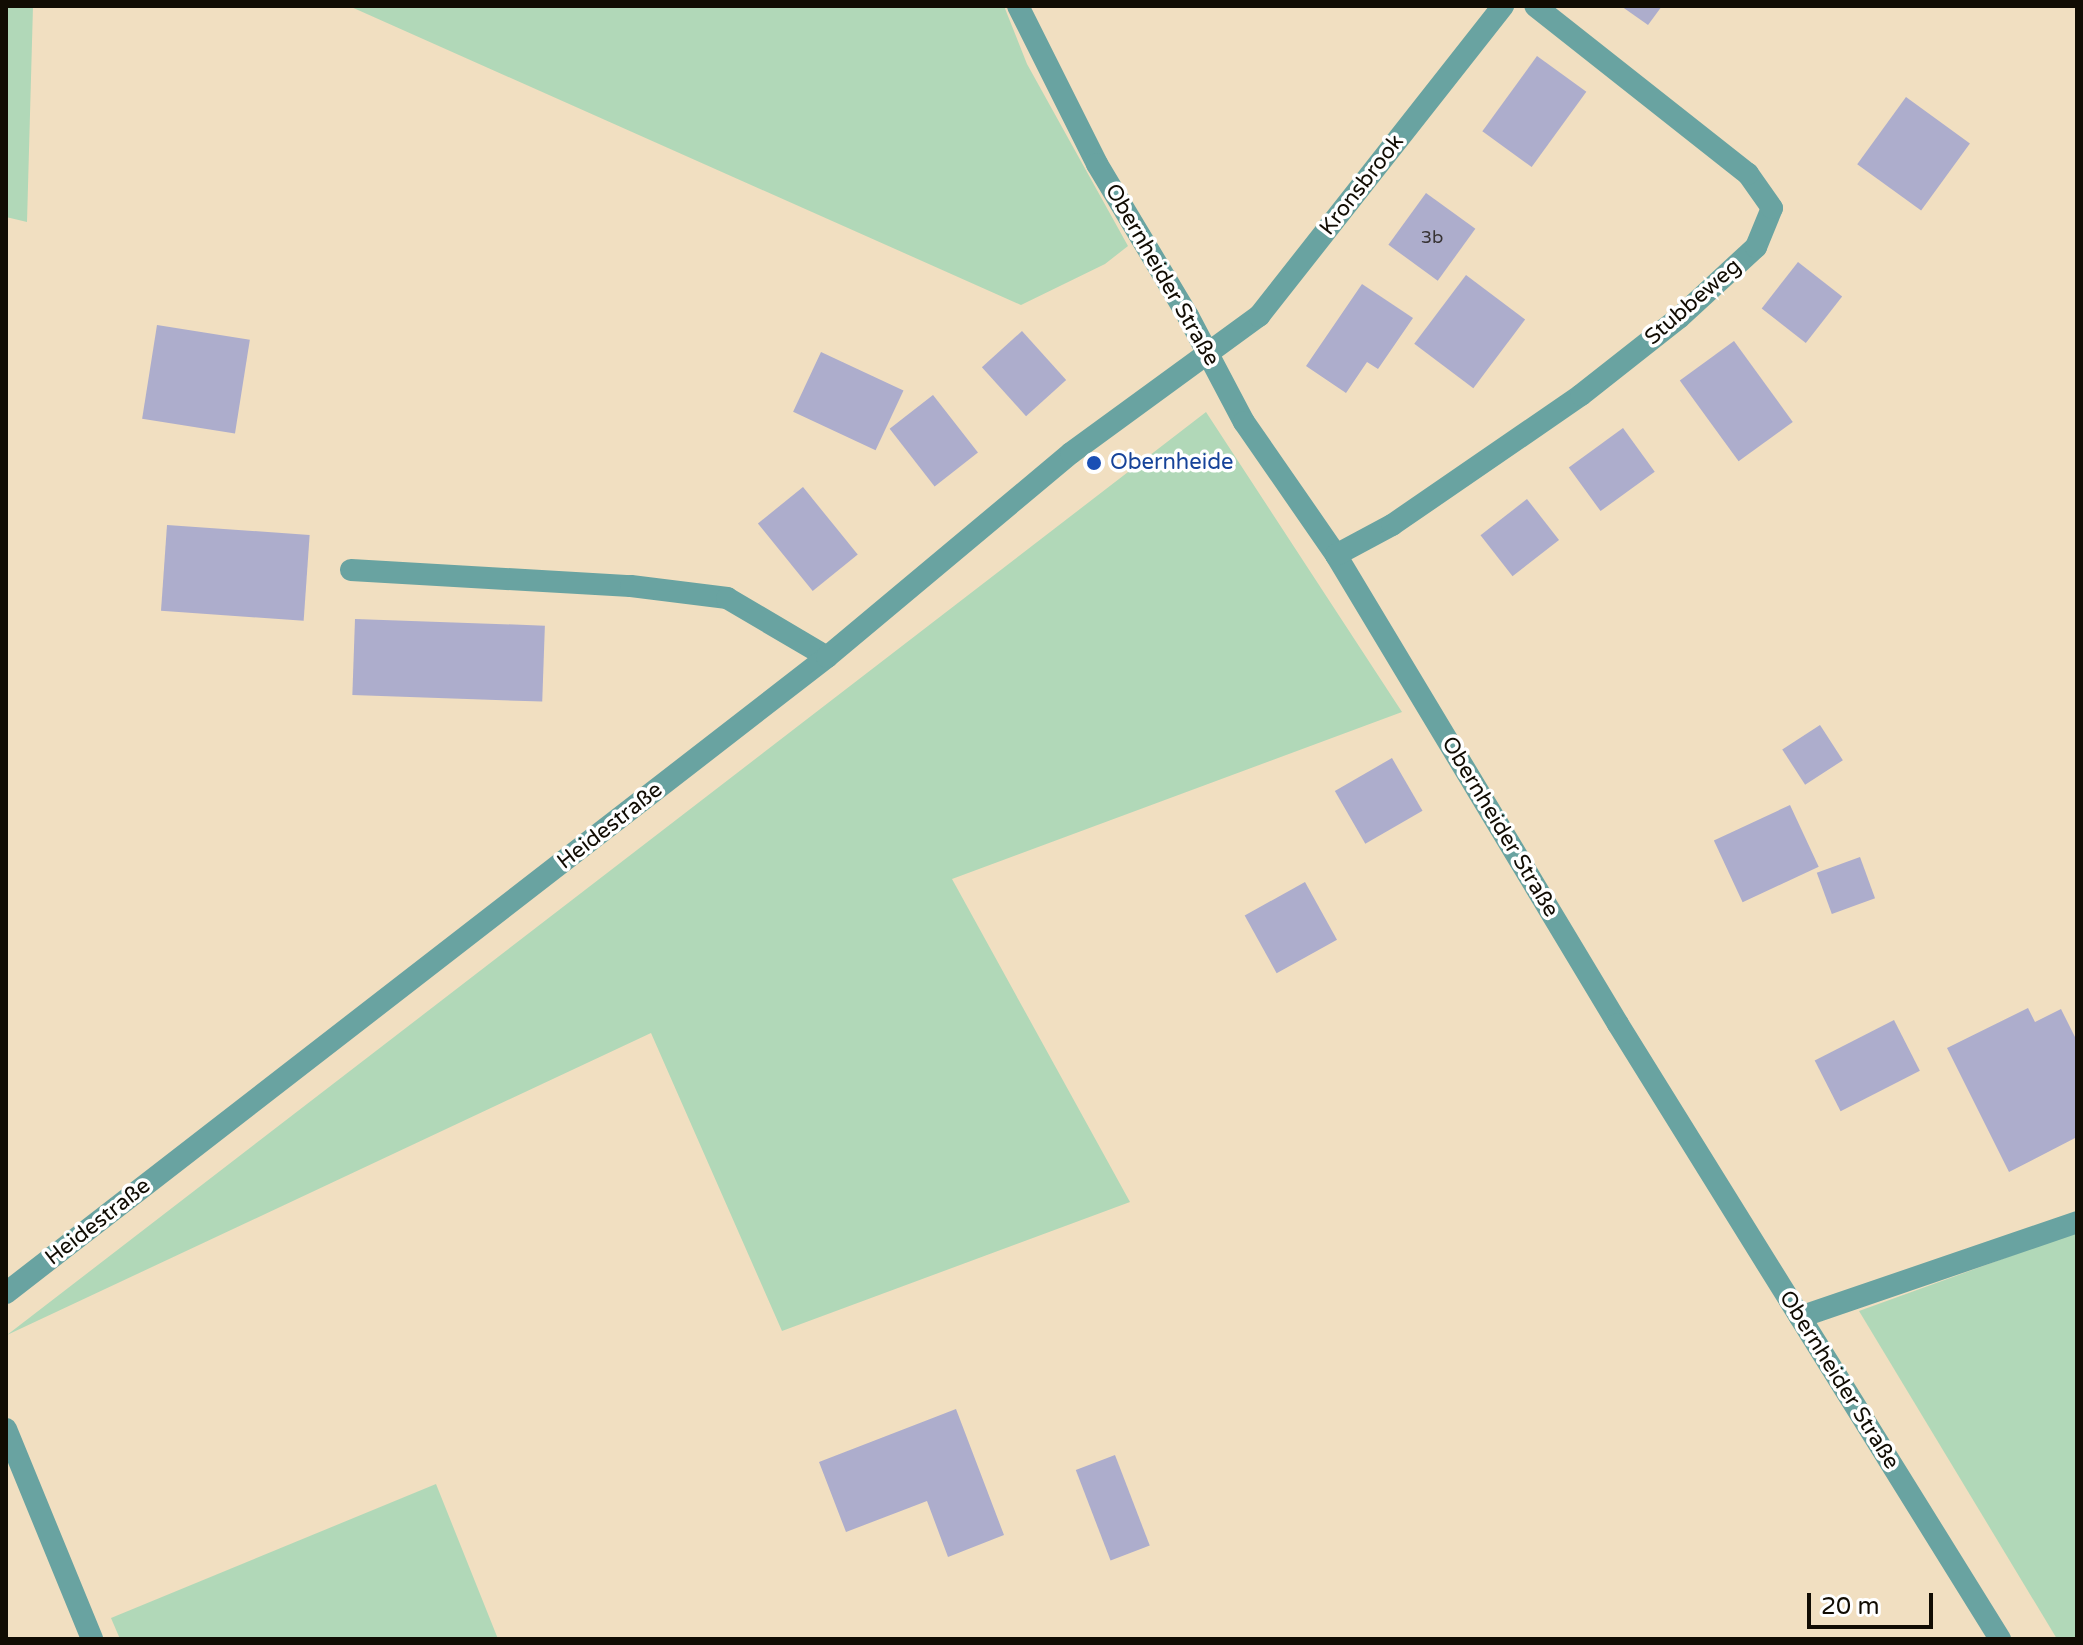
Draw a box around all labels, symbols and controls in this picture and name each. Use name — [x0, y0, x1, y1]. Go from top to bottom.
street label: Kronsbrook — [1314, 129, 1410, 241]
street label: Obernheider Straße — [1099, 179, 1225, 371]
house number: 3b — [1421, 226, 1443, 248]
street label: Stubbeweg — [1640, 253, 1746, 351]
place label: Obernheide — [1110, 450, 1233, 476]
marker: Obernheide — [1085, 454, 1103, 472]
street label: Obernheider Straße — [1436, 732, 1564, 922]
street label: Heidestraße — [552, 777, 668, 875]
street label: Heidestraße — [40, 1173, 156, 1271]
street label: Obernheider Straße — [1773, 1286, 1905, 1474]
scale bar — [1811, 1577, 1937, 1627]
text: 20 m — [1821, 1592, 1879, 1621]

